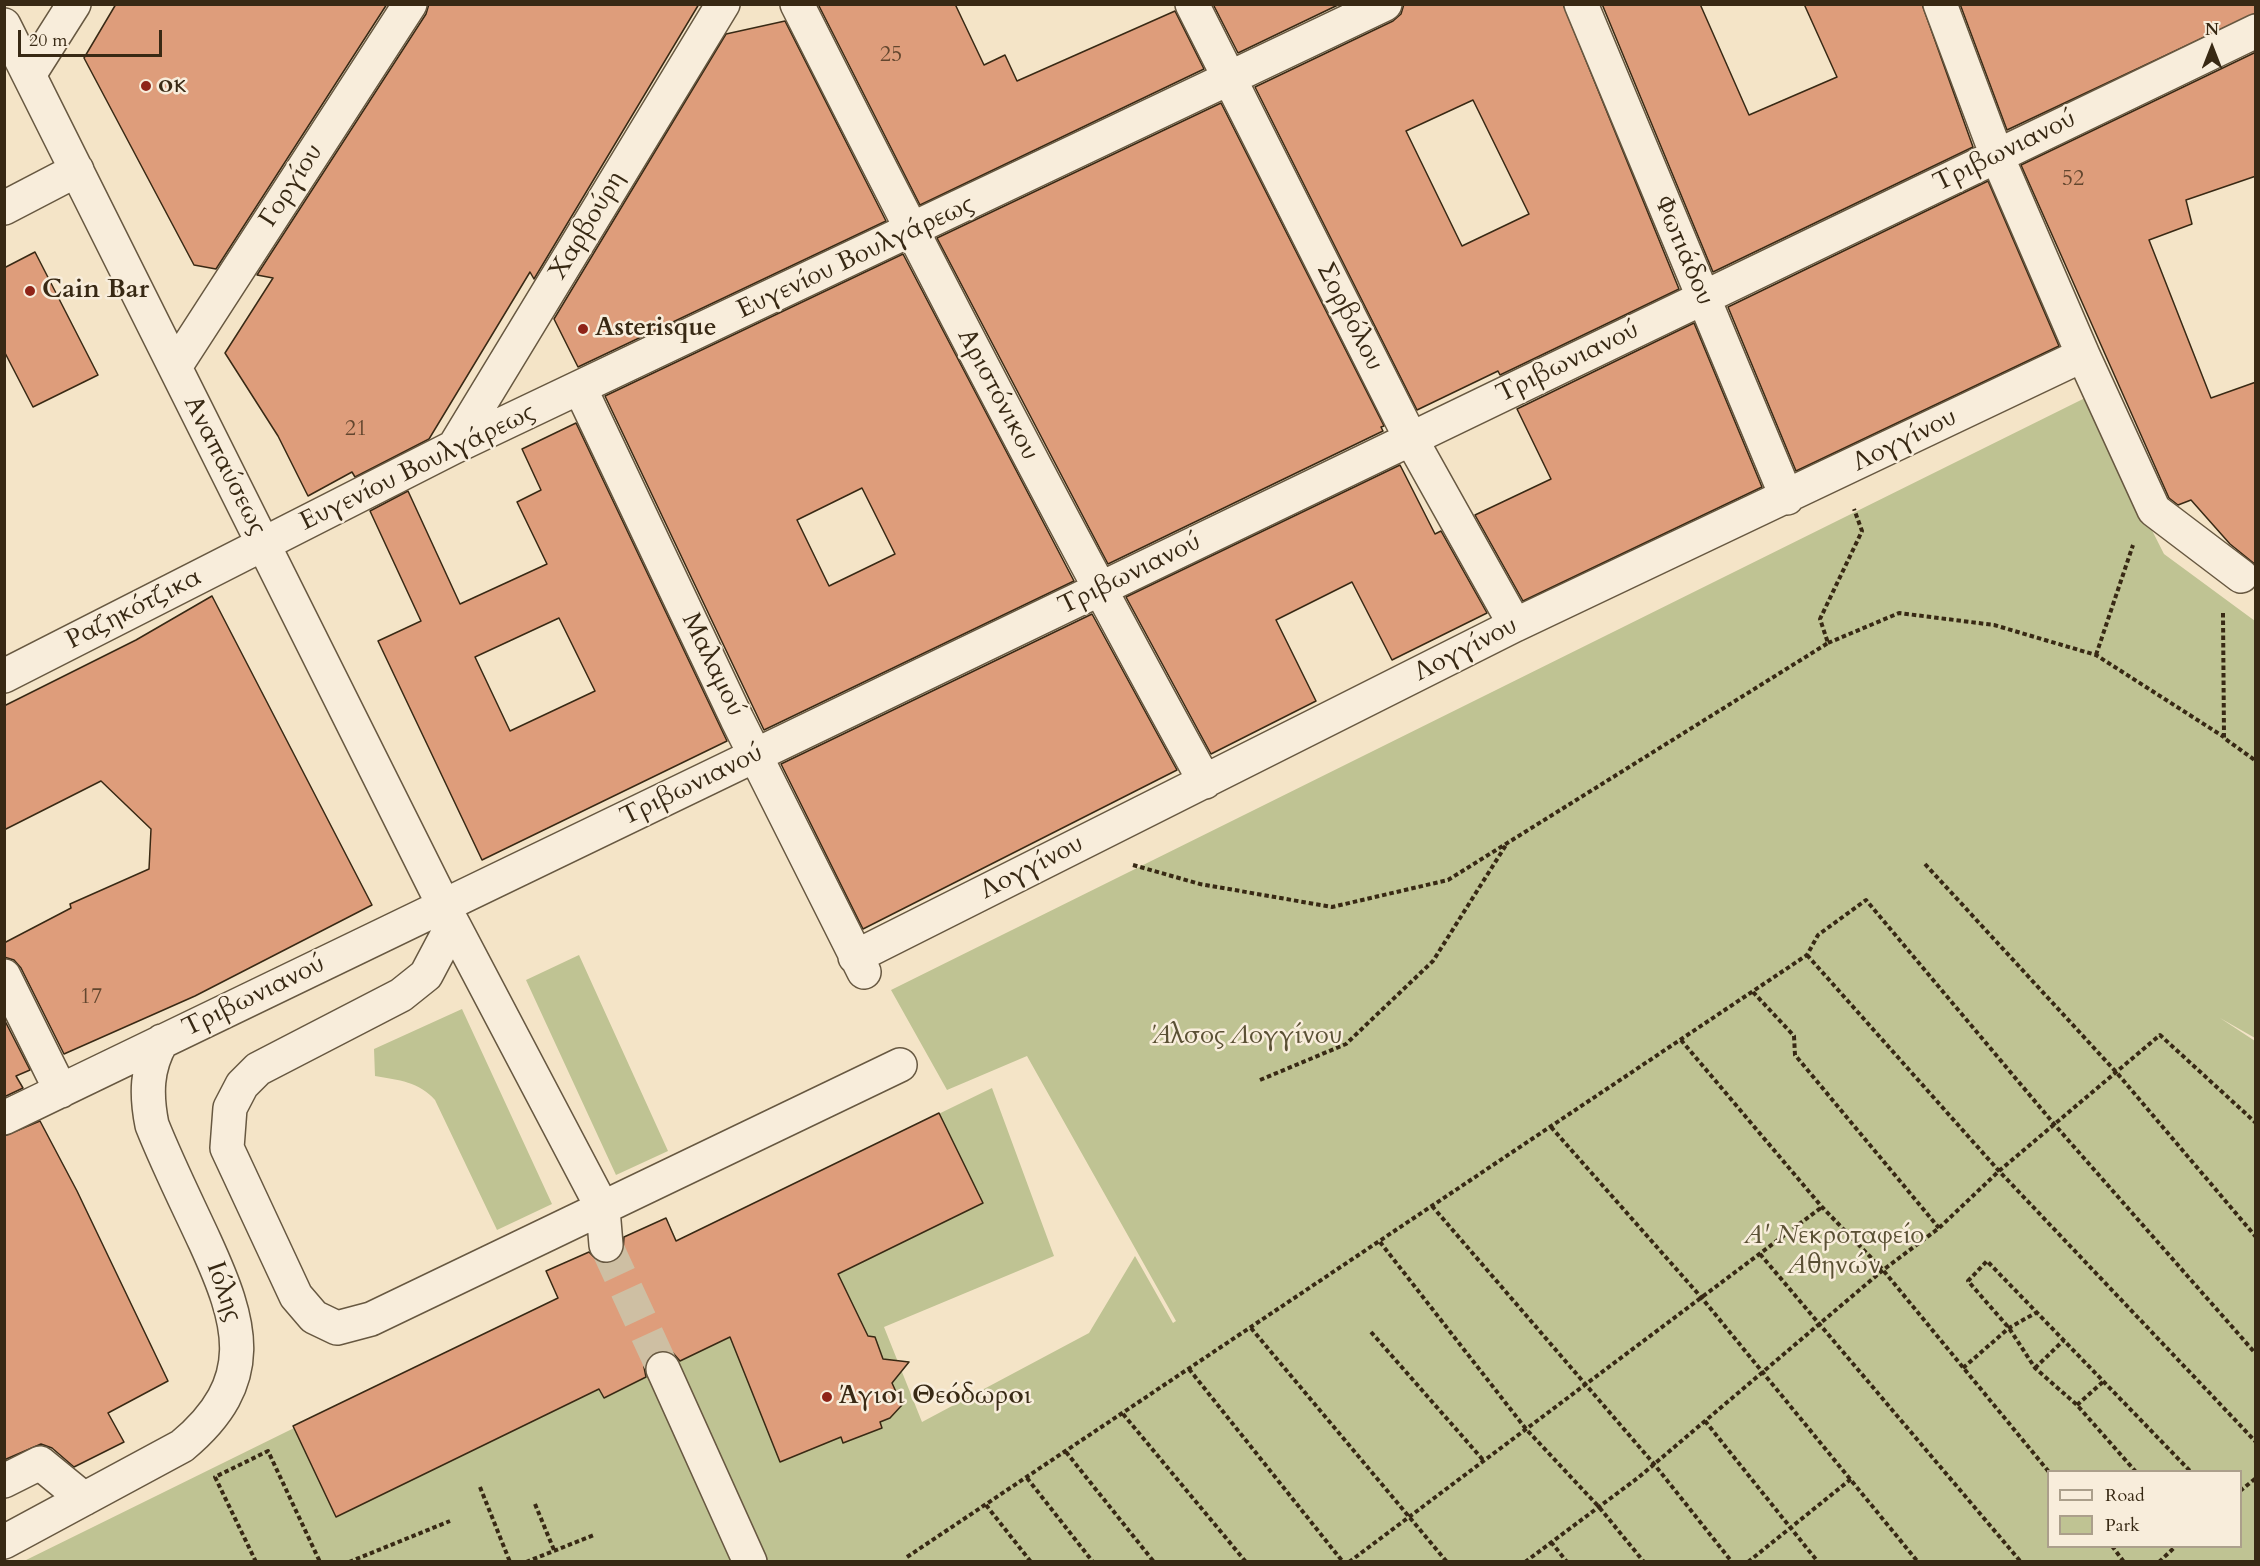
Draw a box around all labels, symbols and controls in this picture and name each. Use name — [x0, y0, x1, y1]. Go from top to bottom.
scale bar — [21, 18, 165, 56]
north arrow — [2182, 18, 2242, 78]
text: N — [2205, 19, 2219, 41]
text: 20 m — [29, 28, 68, 53]
house number: 25 — [880, 43, 902, 69]
place label: οκ — [158, 70, 187, 102]
marker: οκ — [139, 79, 153, 93]
street label: Τριβωνιανού — [1929, 104, 2081, 200]
street label: Γοργίου — [254, 139, 330, 233]
street label: Χαρβούρη — [544, 166, 632, 286]
house number: 52 — [2062, 167, 2084, 193]
street label: Ευγενίου Βουλγάρεως — [733, 189, 979, 327]
street label: Φωτιάδου — [1646, 192, 1720, 310]
street label: Σορβόλου — [1309, 258, 1389, 376]
place label: Cain Bar — [42, 275, 149, 307]
marker: Cain Bar — [23, 284, 37, 298]
place label: Asterisque — [595, 313, 717, 345]
street label: Τριβωνιανού — [1492, 315, 1644, 411]
marker: Asterisque — [576, 322, 590, 336]
street label: Αριστόνικου — [949, 324, 1045, 466]
street label: Αναπαύσεως — [176, 391, 272, 541]
street label: Ευγενίου Βουλγάρεως — [295, 398, 541, 538]
street label: Λογγίνου — [1848, 402, 1962, 480]
house number: 21 — [345, 417, 367, 443]
street label: Τριβωνιανού — [1054, 527, 1206, 623]
street label: Ραζηκότζικα — [61, 563, 207, 657]
street label: Μαλαμού — [674, 608, 750, 722]
street label: Λογγίνου — [1409, 611, 1523, 689]
street label: Τριβωνιανού — [616, 738, 768, 834]
street label: Λογγίνου — [975, 829, 1089, 907]
street label: Τριβωνιανού — [178, 949, 330, 1045]
house number: 17 — [80, 985, 102, 1011]
park label: Άλσος Λογγίνου — [1152, 1021, 1342, 1053]
park label: Α' Νεκροταφείο Αθηνών — [1744, 1221, 1924, 1282]
street label: Ιόλης — [198, 1258, 248, 1326]
place label: Άγιοι Θεόδωροι — [839, 1381, 1032, 1413]
marker: Άγιοι Θεόδωροι — [820, 1390, 834, 1404]
legend — [2047, 1470, 2242, 1548]
text: Road — [2105, 1483, 2145, 1508]
text: Park — [2105, 1513, 2140, 1538]

